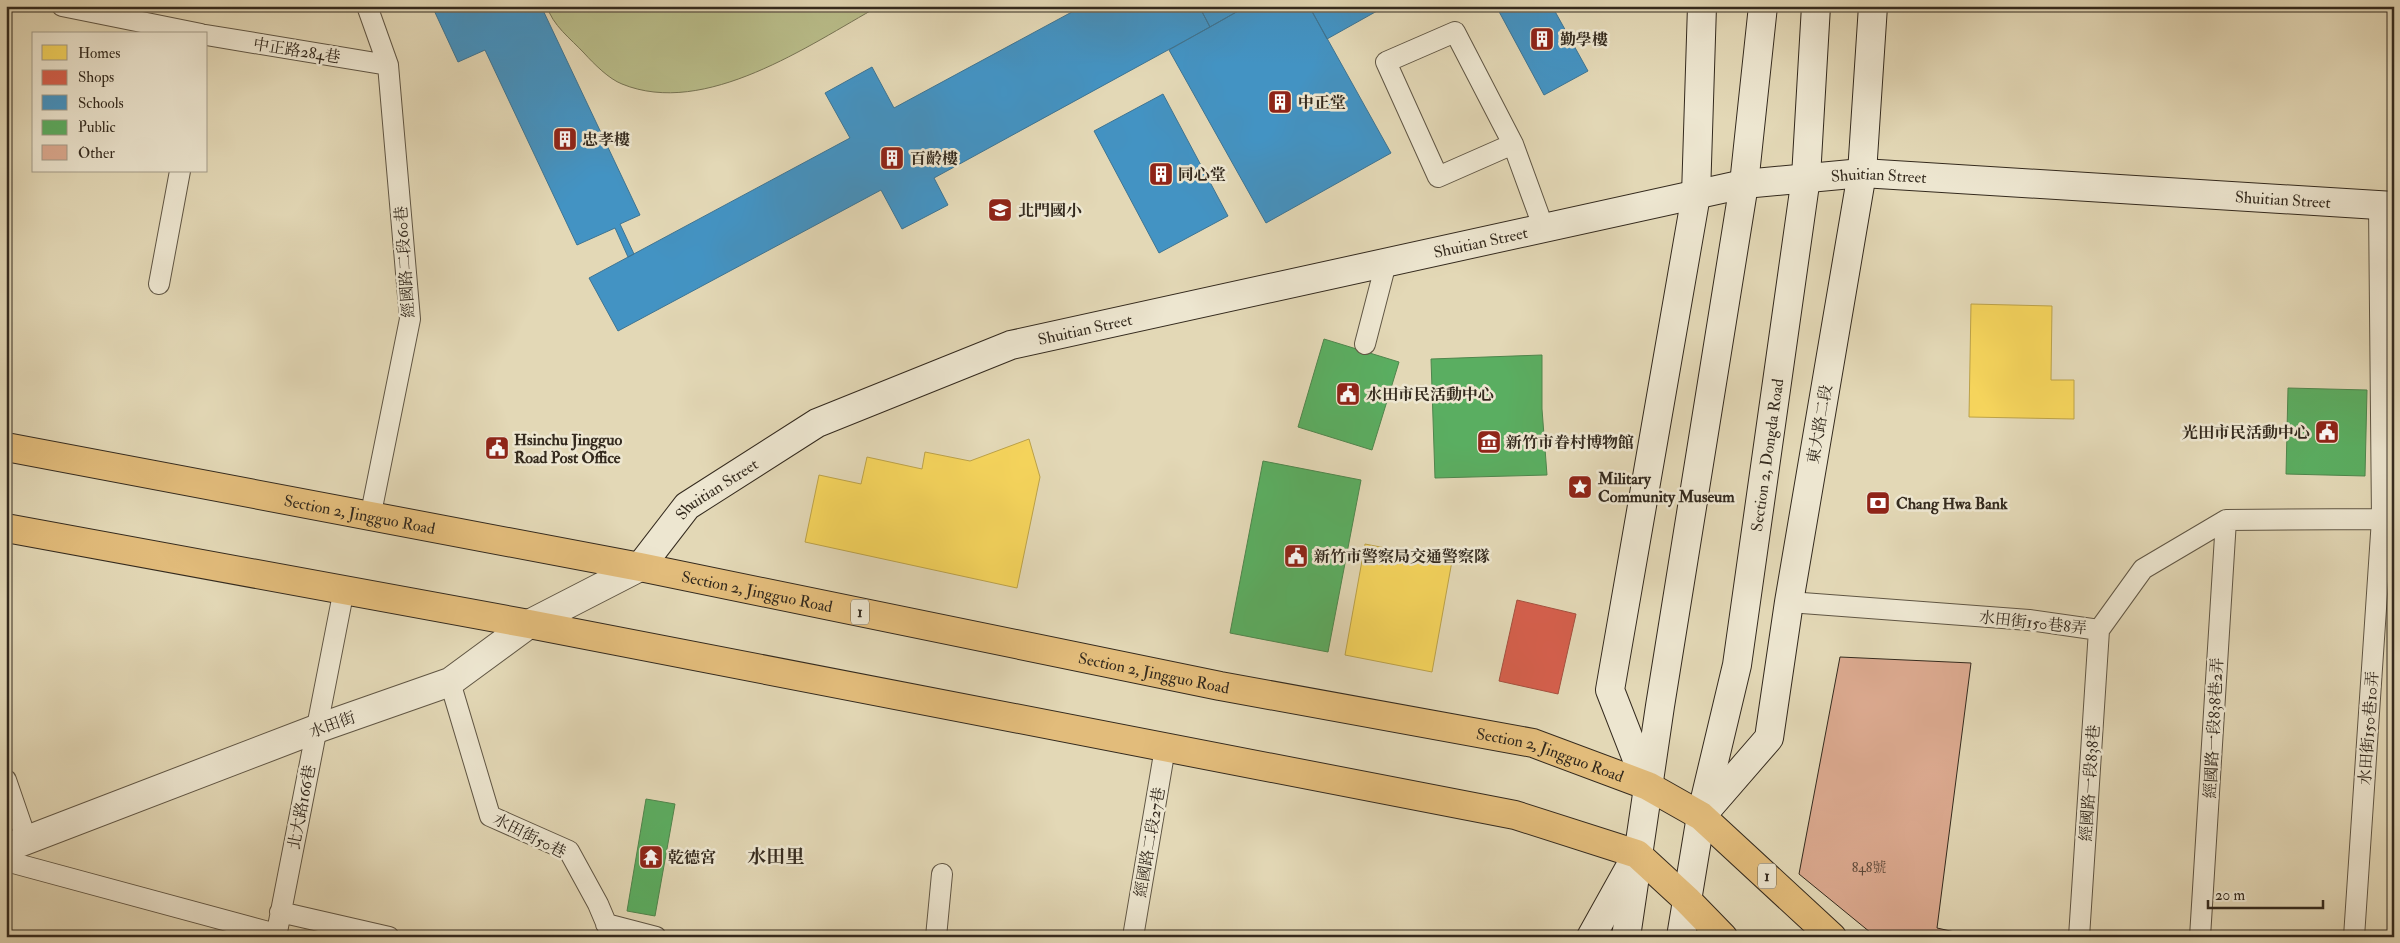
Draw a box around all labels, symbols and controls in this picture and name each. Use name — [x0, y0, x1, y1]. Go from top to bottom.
building icon: 勤學樓 — [1529, 26, 1555, 52]
place label: 勤學樓 — [1560, 30, 1608, 50]
legend — [32, 32, 208, 172]
street label: 中正路284巷 — [252, 34, 342, 68]
text: Homes — [78, 44, 120, 63]
text: Shops — [78, 68, 114, 88]
building icon: 中正堂 — [1267, 89, 1293, 115]
place label: 中正堂 — [1298, 93, 1346, 113]
text: Schools — [78, 94, 124, 113]
text: Public — [78, 118, 116, 137]
building icon: 忠孝樓 — [552, 126, 578, 152]
place label: 忠孝樓 — [582, 130, 630, 150]
text: Other — [78, 144, 115, 163]
building icon: 百齡樓 — [879, 145, 905, 171]
place label: 百齡樓 — [910, 149, 958, 169]
building icon: 同心堂 — [1148, 161, 1174, 187]
street label: Shuitian Street — [1830, 164, 1927, 188]
place label: 同心堂 — [1178, 165, 1226, 185]
street label: Shuitian Street — [2234, 187, 2331, 213]
school or university icon: 北門國小 — [987, 197, 1013, 223]
place label: 北門國小 — [1018, 201, 1082, 221]
street label: 經國路二段60巷 — [391, 205, 419, 319]
street label: Shuitian Street — [1432, 223, 1530, 263]
street label: Shuitian Street — [1036, 310, 1134, 350]
street label: Section 2, Dongda Road — [1747, 377, 1788, 533]
public building icon: 水田市民活動中心 — [1335, 381, 1361, 407]
street label: 東大路二段 — [1803, 383, 1837, 465]
place label: 水田市民活動中心 — [1366, 385, 1494, 405]
public building icon: 光田市民活動中心 — [2314, 419, 2340, 445]
place label: 光田市民活動中心 — [2182, 423, 2310, 443]
museum icon: 新竹市眷村博物館 — [1476, 429, 1502, 455]
place label: Hsinchu Jingguo Road Post Office — [514, 430, 622, 468]
place label: 新竹市眷村博物館 — [1506, 433, 1634, 453]
public building icon: Hsinchu Jingguo Road Post Office — [484, 435, 510, 461]
street label: Shuitian Street — [671, 454, 762, 524]
place label: Military Community Museum — [1597, 469, 1735, 508]
place icon: Military Community Museum — [1567, 474, 1593, 500]
bank icon: Chang Hwa Bank — [1865, 490, 1891, 516]
street label: Section 2, Jingguo Road — [282, 491, 437, 539]
place label: Chang Hwa Bank — [1896, 494, 2008, 515]
public building icon: 新竹市警察局交通警察隊 — [1283, 543, 1309, 569]
place label: 新竹市警察局交通警察隊 — [1314, 547, 1490, 567]
street label: Section 2, Jingguo Road — [680, 567, 834, 617]
road number: 1 — [851, 600, 869, 624]
street label: 水田街150巷8弄 — [1978, 607, 2088, 639]
street label: Section 2, Jingguo Road — [1077, 648, 1231, 699]
street label: 經國路一段838巷2弄 — [2200, 657, 2228, 799]
street label: 水田街150巷10弄 — [2355, 670, 2383, 786]
street label: 水田街 — [306, 707, 358, 743]
street label: Section 2, Jingguo Road — [1475, 724, 1626, 787]
street label: 經國路一段838巷 — [2076, 724, 2104, 842]
street label: 北大路166巷 — [284, 763, 320, 851]
street label: 經國路二段27巷 — [1130, 786, 1170, 899]
street label: 水田街50巷 — [490, 809, 569, 863]
temple icon: 乾德宮 — [638, 844, 664, 870]
district label: 水田里 — [747, 845, 805, 869]
place label: 乾德宮 — [668, 848, 716, 868]
house number: 848號 — [1852, 859, 1886, 876]
road number: 1 — [1758, 864, 1776, 888]
scale bar — [2208, 878, 2322, 910]
text: 20 m — [2215, 886, 2245, 905]

